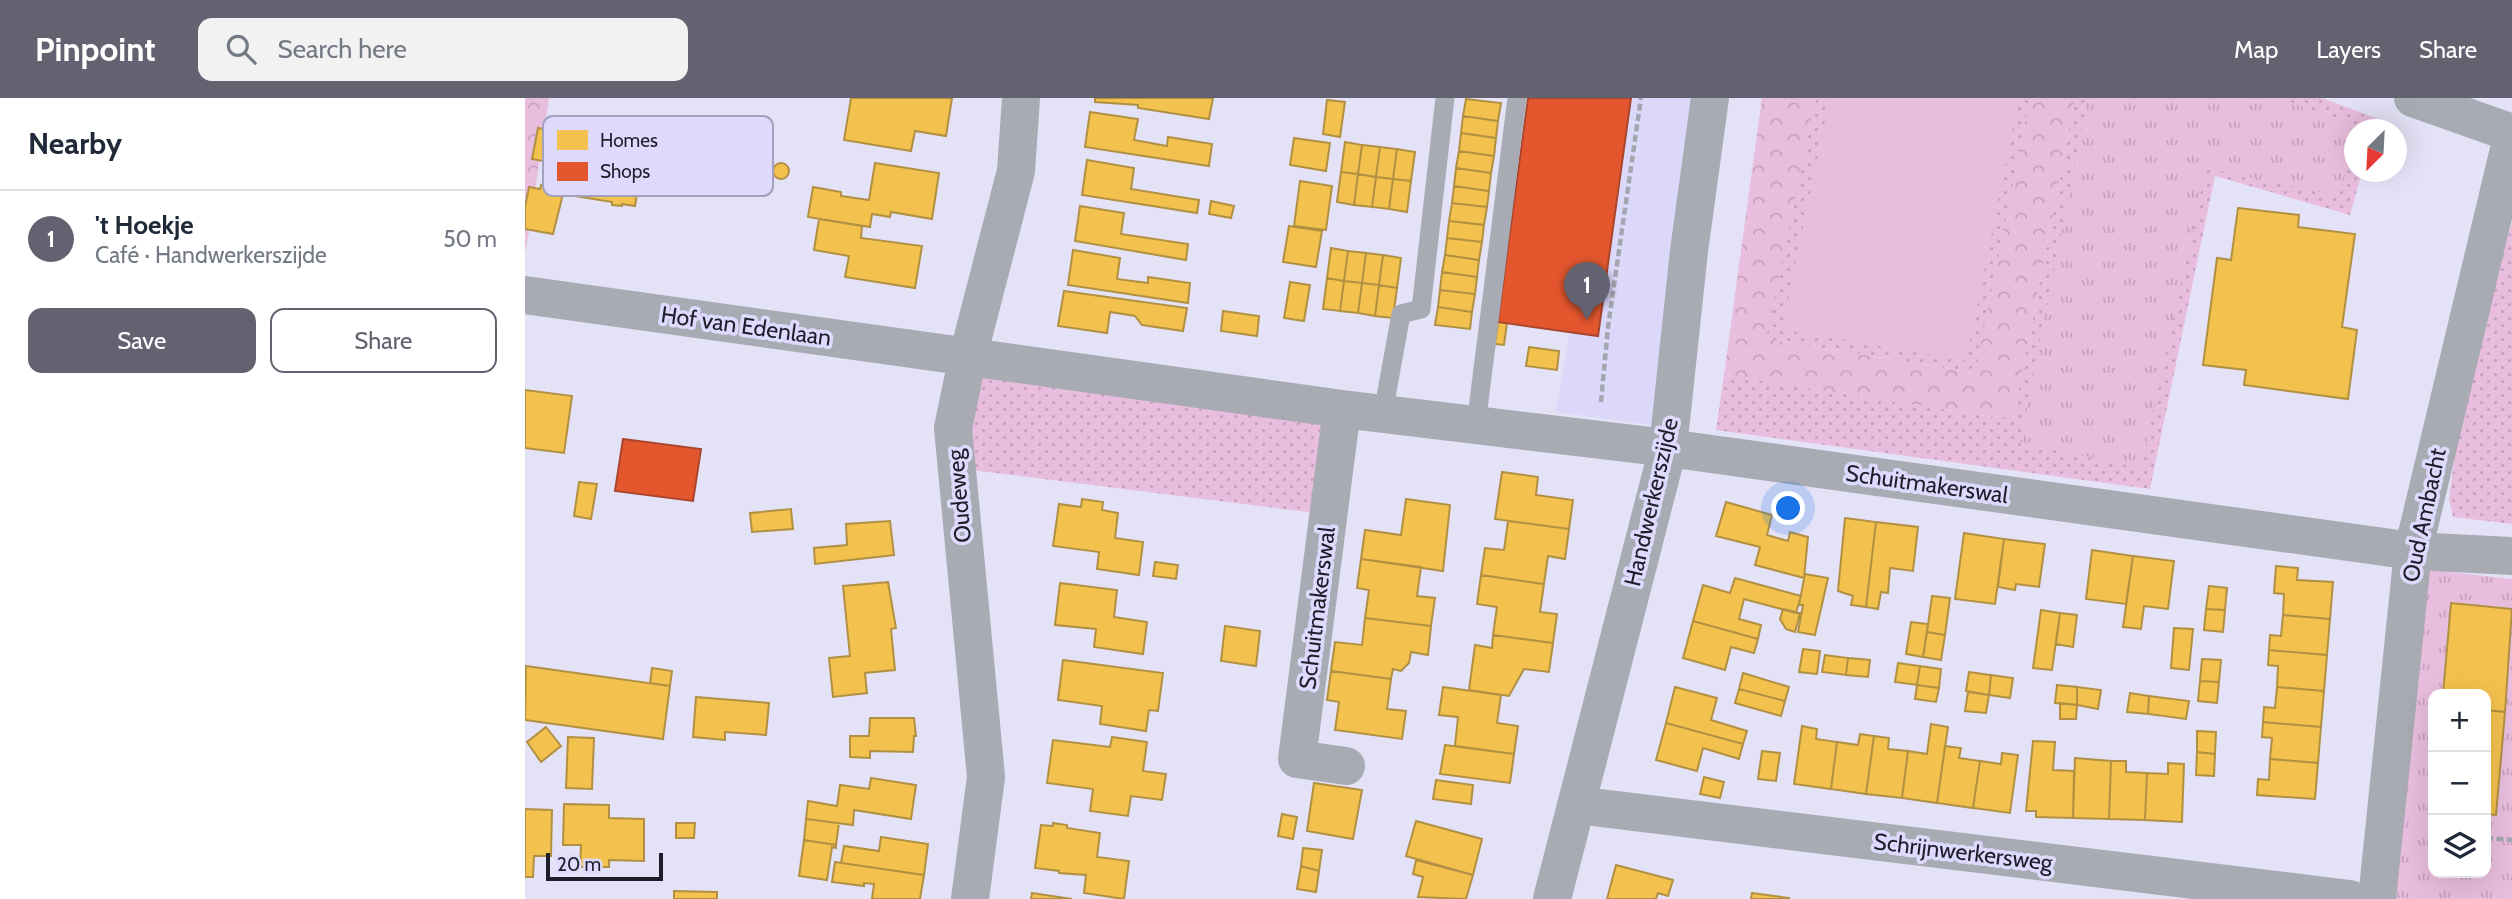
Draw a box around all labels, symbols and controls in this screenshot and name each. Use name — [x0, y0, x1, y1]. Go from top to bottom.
search box — [198, 18, 688, 81]
text: Pinpoint — [35, 29, 156, 69]
icon: search — [222, 30, 260, 68]
text: Search here — [278, 33, 407, 65]
text: Map — [2234, 35, 2278, 64]
text: Layers — [2316, 35, 2381, 64]
text: Share — [2419, 35, 2477, 64]
legend — [543, 116, 773, 196]
north arrow — [2344, 119, 2407, 182]
text: Nearby — [28, 125, 122, 162]
text: Homes — [600, 129, 658, 152]
text: Shops — [600, 160, 650, 183]
text: 't Hoekje — [95, 209, 194, 241]
text: 1 — [47, 225, 55, 253]
text: 50 m — [443, 225, 497, 253]
text: Café · Handwerkerszijde — [95, 241, 327, 269]
pin: 1 — [1564, 262, 1610, 320]
street label: Hof van Edenlaan — [659, 300, 833, 352]
button: Save — [28, 308, 256, 373]
button: Share — [270, 308, 497, 373]
street label: Handwerkerszijde — [1618, 415, 1684, 589]
street label: Oud Ambacht — [2396, 445, 2452, 585]
street label: Oudeweg — [941, 447, 977, 544]
street label: Schuitmakerswal — [1844, 459, 2011, 509]
your location — [1771, 491, 1805, 525]
street label: Schuitmakerswal — [1293, 525, 1341, 691]
map controls — [2428, 689, 2491, 878]
button: + — [2428, 689, 2491, 752]
button: − — [2428, 752, 2491, 815]
button: layers — [2428, 815, 2491, 878]
street label: Schrijnwerkersweg — [1872, 827, 2054, 877]
scale bar — [546, 850, 663, 882]
text: 20 m — [557, 853, 601, 876]

